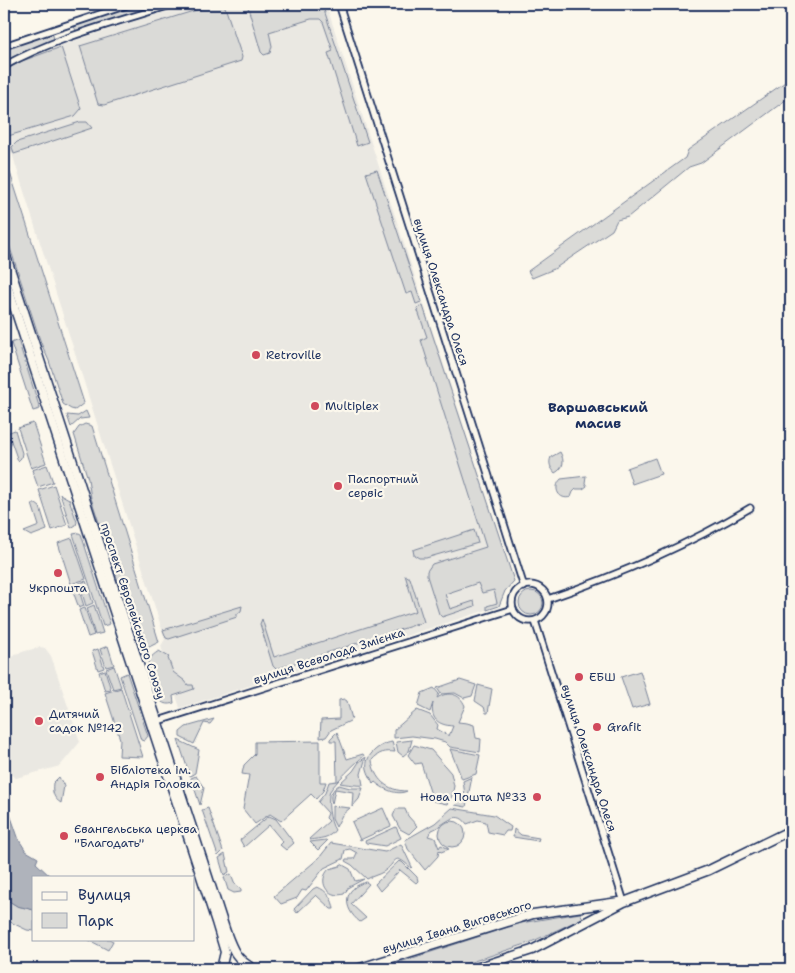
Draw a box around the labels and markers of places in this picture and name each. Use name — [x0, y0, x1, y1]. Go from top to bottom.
place label: Retroville — [266, 347, 322, 363]
marker: Retroville — [250, 349, 262, 361]
place label: Multiplex — [325, 398, 379, 414]
marker: Multiplex — [309, 400, 321, 412]
place label: Паспортний сервіс — [348, 471, 418, 501]
marker: Паспортний сервіс — [332, 480, 344, 492]
marker: Укрпошта — [52, 567, 64, 579]
place label: Укрпошта — [29, 580, 87, 596]
place label: ЕБШ — [589, 669, 616, 685]
marker: ЕБШ — [573, 671, 585, 683]
place label: Дитячий садок №142 — [49, 706, 123, 736]
marker: Дитячий садок №142 — [33, 715, 45, 727]
place label: Grafit — [607, 719, 642, 735]
marker: Grafit — [591, 721, 603, 733]
place label: Бібліотека ім. Андрія Головка — [110, 762, 200, 792]
marker: Бібліотека ім. Андрія Головка — [94, 771, 106, 783]
place label: Нова Пошта №33 — [420, 789, 527, 805]
marker: Нова Пошта №33 — [531, 791, 543, 803]
place label: Євангельська церква ''Благодать'' — [74, 821, 198, 851]
marker: Євангельська церква ''Благодать'' — [58, 830, 70, 842]

